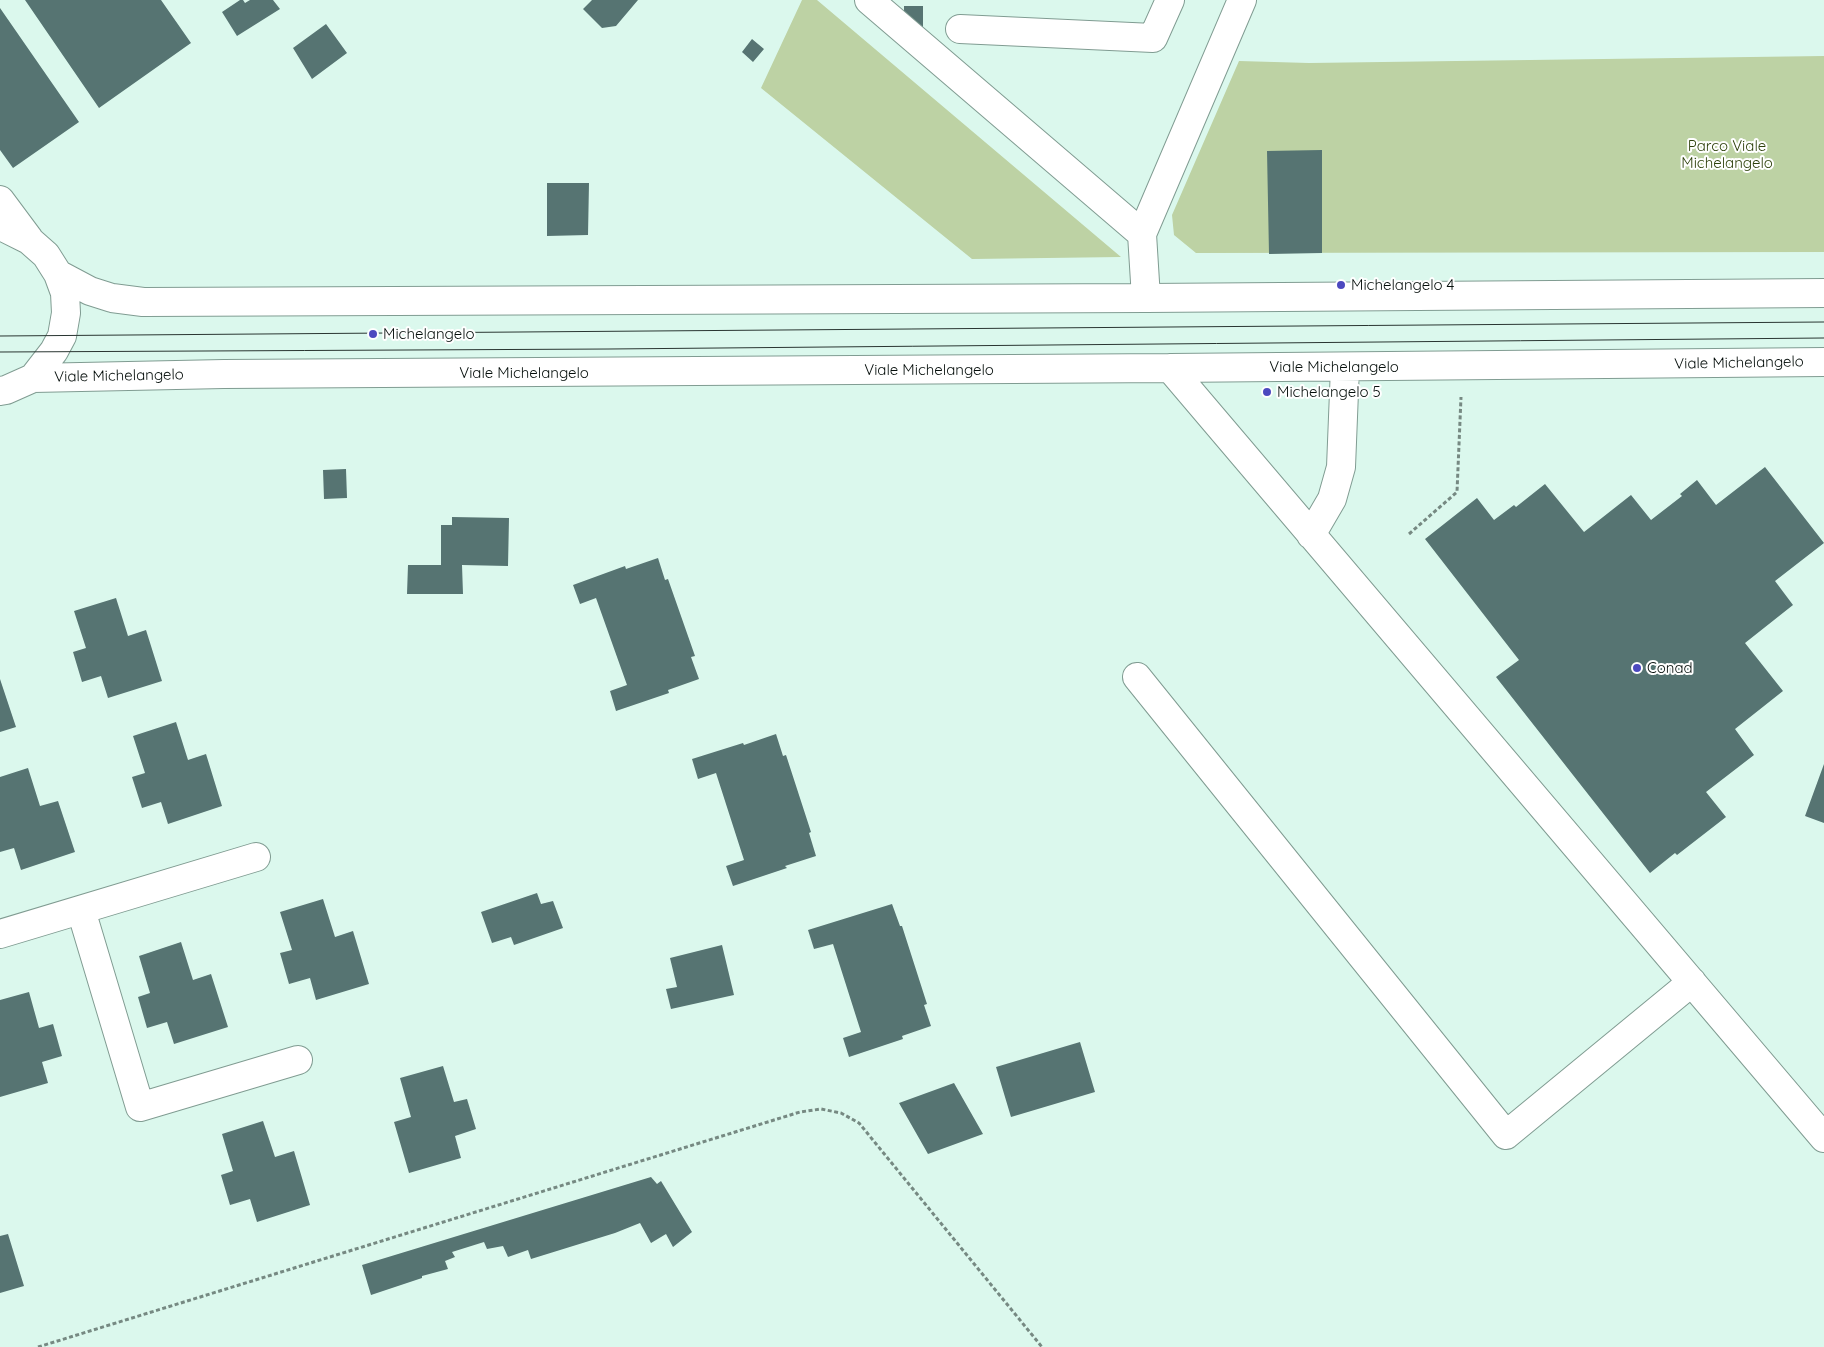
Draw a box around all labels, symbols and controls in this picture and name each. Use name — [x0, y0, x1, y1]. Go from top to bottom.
park label: Parco Viale Michelangelo — [1681, 137, 1773, 172]
place label: Michelangelo 4 — [1351, 276, 1454, 294]
marker: Michelangelo 4 — [1335, 279, 1347, 291]
place label: Michelangelo — [383, 325, 474, 343]
marker: Michelangelo — [367, 328, 379, 340]
street label: Viale Michelangelo — [1674, 353, 1804, 373]
street label: Viale Michelangelo — [1269, 358, 1399, 376]
street label: Viale Michelangelo — [864, 361, 994, 379]
street label: Viale Michelangelo — [459, 364, 589, 382]
street label: Viale Michelangelo — [54, 366, 184, 386]
place label: Michelangelo 5 — [1277, 383, 1381, 401]
marker: Michelangelo 5 — [1261, 386, 1273, 398]
place label: Conad — [1647, 659, 1693, 677]
marker: Conad — [1631, 662, 1643, 674]

